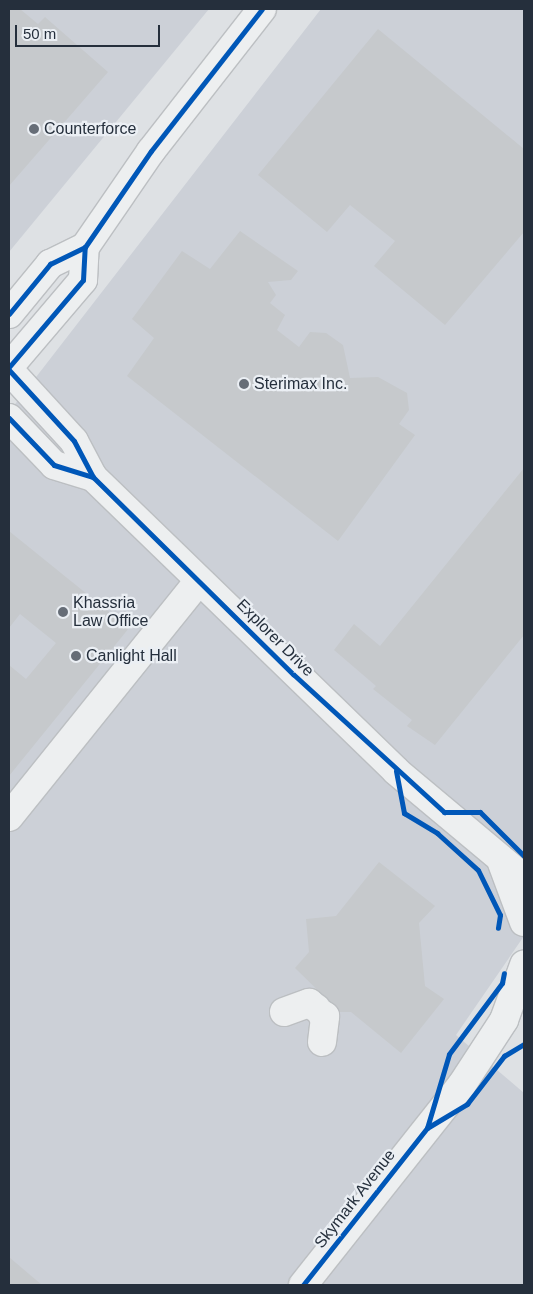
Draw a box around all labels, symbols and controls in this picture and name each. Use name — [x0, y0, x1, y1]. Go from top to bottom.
scale bar — [18, 15, 162, 47]
text: 50 m — [23, 25, 56, 42]
place label: Counterforce — [44, 119, 136, 139]
marker: Counterforce — [28, 123, 40, 135]
place label: Sterimax Inc. — [254, 374, 347, 394]
marker: Sterimax Inc. — [238, 378, 250, 390]
place label: Khassria Law Office — [73, 593, 148, 631]
street label: Explorer Drive — [232, 595, 318, 681]
marker: Khassria Law Office — [57, 606, 69, 618]
place label: Canlight Hall — [86, 646, 177, 666]
marker: Canlight Hall — [70, 650, 82, 662]
street label: Skymark Avenue — [310, 1146, 400, 1252]

